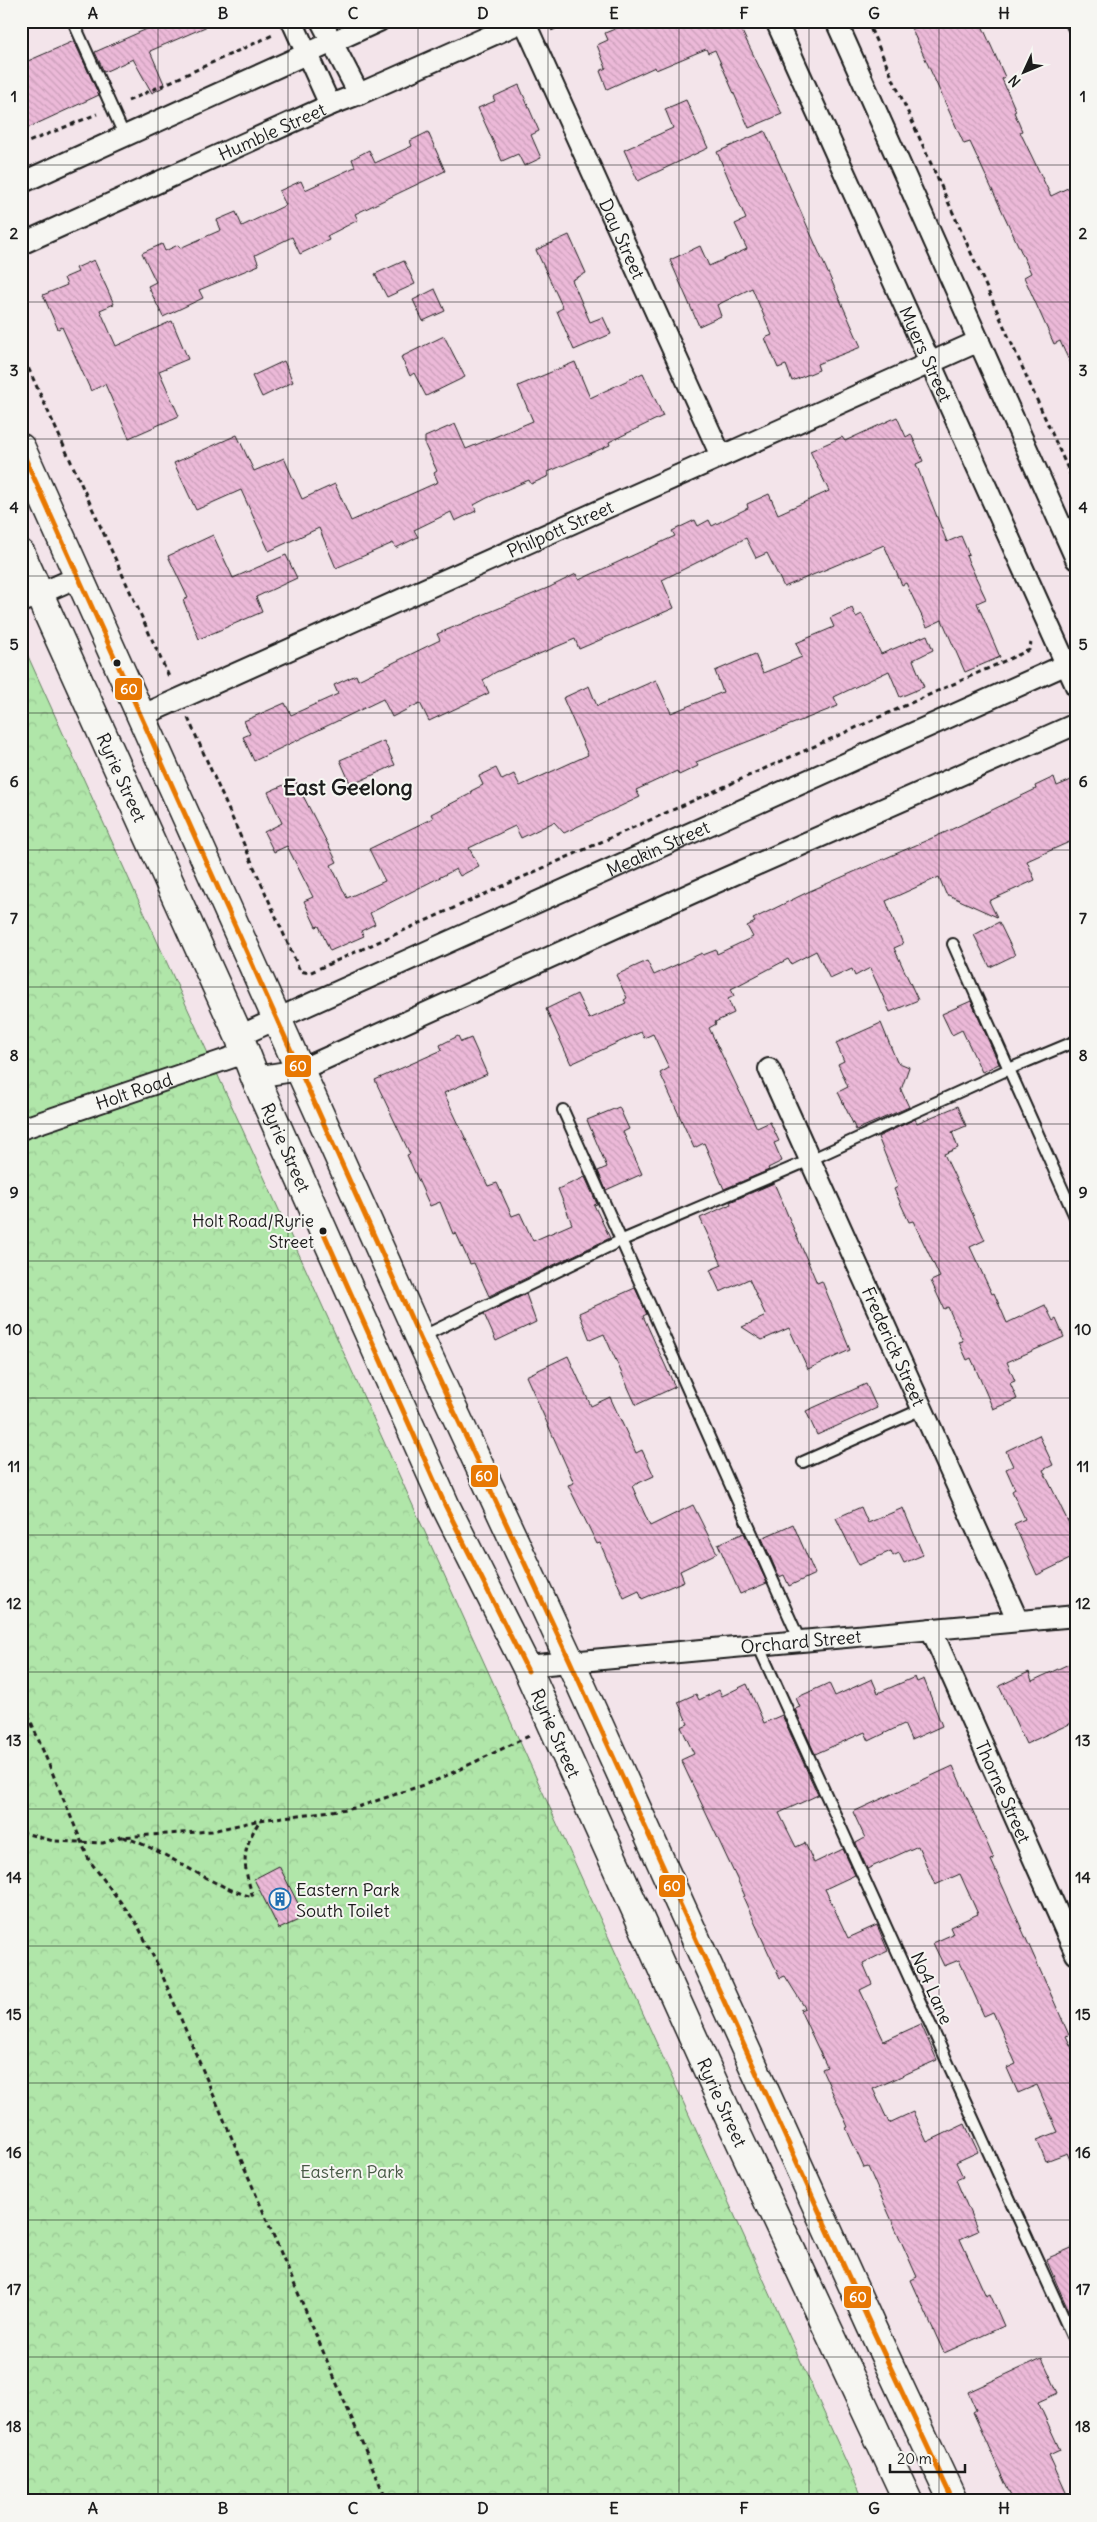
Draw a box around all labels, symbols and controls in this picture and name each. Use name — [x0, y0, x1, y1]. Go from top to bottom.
text: A — [88, 3, 98, 23]
text: B — [218, 3, 229, 23]
text: C — [348, 3, 359, 23]
text: D — [477, 3, 489, 23]
text: E — [609, 3, 619, 23]
text: F — [739, 3, 749, 23]
text: G — [868, 3, 880, 23]
text: H — [998, 3, 1010, 23]
north arrow — [1000, 48, 1050, 98]
text: N — [1005, 71, 1024, 91]
text: 1 — [11, 86, 17, 106]
text: 1 — [1080, 86, 1086, 106]
street label: Humble Street — [214, 97, 329, 165]
street label: Day Street — [594, 195, 651, 282]
text: 2 — [10, 223, 19, 243]
text: 2 — [1079, 223, 1088, 243]
street label: Myers Street — [895, 302, 958, 405]
text: 3 — [9, 360, 19, 380]
text: 3 — [1078, 360, 1088, 380]
street label: Philpott Street — [503, 495, 617, 562]
text: 4 — [9, 497, 19, 517]
text: 4 — [1078, 497, 1088, 517]
text: 5 — [9, 634, 19, 654]
text: 5 — [1078, 634, 1088, 654]
unlabelled marker — [112, 658, 122, 668]
line badge: 60 — [114, 677, 143, 701]
text: 60 — [120, 680, 138, 698]
street label: Ryrie Street — [92, 729, 152, 825]
text: 6 — [9, 771, 19, 791]
text: 6 — [1078, 771, 1088, 791]
district label: East Geelong — [283, 773, 413, 801]
street label: Meakin Street — [603, 815, 713, 881]
text: 7 — [10, 908, 18, 928]
text: 7 — [1079, 908, 1087, 928]
text: 8 — [9, 1045, 19, 1065]
text: 8 — [1078, 1045, 1088, 1065]
line badge: 60 — [284, 1054, 312, 1078]
text: 60 — [289, 1057, 307, 1075]
street label: Holt Road — [92, 1067, 176, 1114]
street label: Ryrie Street — [256, 1099, 316, 1195]
text: 9 — [9, 1182, 19, 1202]
text: 9 — [1078, 1182, 1088, 1202]
place label: Holt Road/Ryrie Street — [192, 1210, 314, 1253]
marker: Holt Road/Ryrie Street — [318, 1226, 328, 1236]
street label: Frederick Street — [857, 1283, 931, 1409]
text: 10 — [6, 1319, 22, 1339]
text: 10 — [1075, 1319, 1091, 1339]
text: 11 — [8, 1456, 20, 1476]
text: 11 — [1077, 1456, 1089, 1476]
line badge: 60 — [470, 1464, 499, 1488]
text: 60 — [475, 1467, 493, 1485]
text: 12 — [6, 1593, 22, 1613]
text: 12 — [1075, 1593, 1091, 1613]
street label: Orchard Street — [740, 1624, 862, 1658]
street label: Ryrie Street — [526, 1685, 586, 1781]
text: 13 — [6, 1730, 22, 1750]
text: 13 — [1075, 1730, 1091, 1750]
street label: Thorne Street — [971, 1737, 1036, 1846]
text: 14 — [6, 1867, 22, 1887]
text: 14 — [1075, 1867, 1091, 1887]
line badge: 60 — [658, 1874, 686, 1898]
text: 60 — [663, 1877, 681, 1895]
place label: Eastern Park South Toilet — [296, 1878, 400, 1922]
building icon: Eastern Park South Toilet — [268, 1887, 292, 1911]
street label: No4 Lane — [906, 1948, 958, 2028]
text: 15 — [6, 2004, 22, 2024]
text: 15 — [1075, 2004, 1091, 2024]
street label: Ryrie Street — [692, 2054, 753, 2150]
text: 16 — [6, 2142, 22, 2162]
text: 16 — [1075, 2142, 1091, 2162]
park label: Eastern Park — [300, 2160, 404, 2183]
text: 17 — [7, 2279, 21, 2299]
text: 17 — [1076, 2279, 1090, 2299]
line badge: 60 — [843, 2285, 872, 2309]
text: 60 — [849, 2288, 867, 2306]
text: 18 — [6, 2416, 22, 2436]
text: 18 — [1075, 2416, 1091, 2436]
scale bar — [890, 2442, 964, 2474]
text: 20 m — [897, 2449, 932, 2468]
text: A — [88, 2498, 98, 2518]
text: B — [218, 2498, 229, 2518]
text: C — [348, 2498, 359, 2518]
text: D — [477, 2498, 489, 2518]
text: E — [609, 2498, 619, 2518]
text: F — [739, 2498, 749, 2518]
text: G — [868, 2498, 880, 2518]
text: H — [998, 2498, 1010, 2518]

